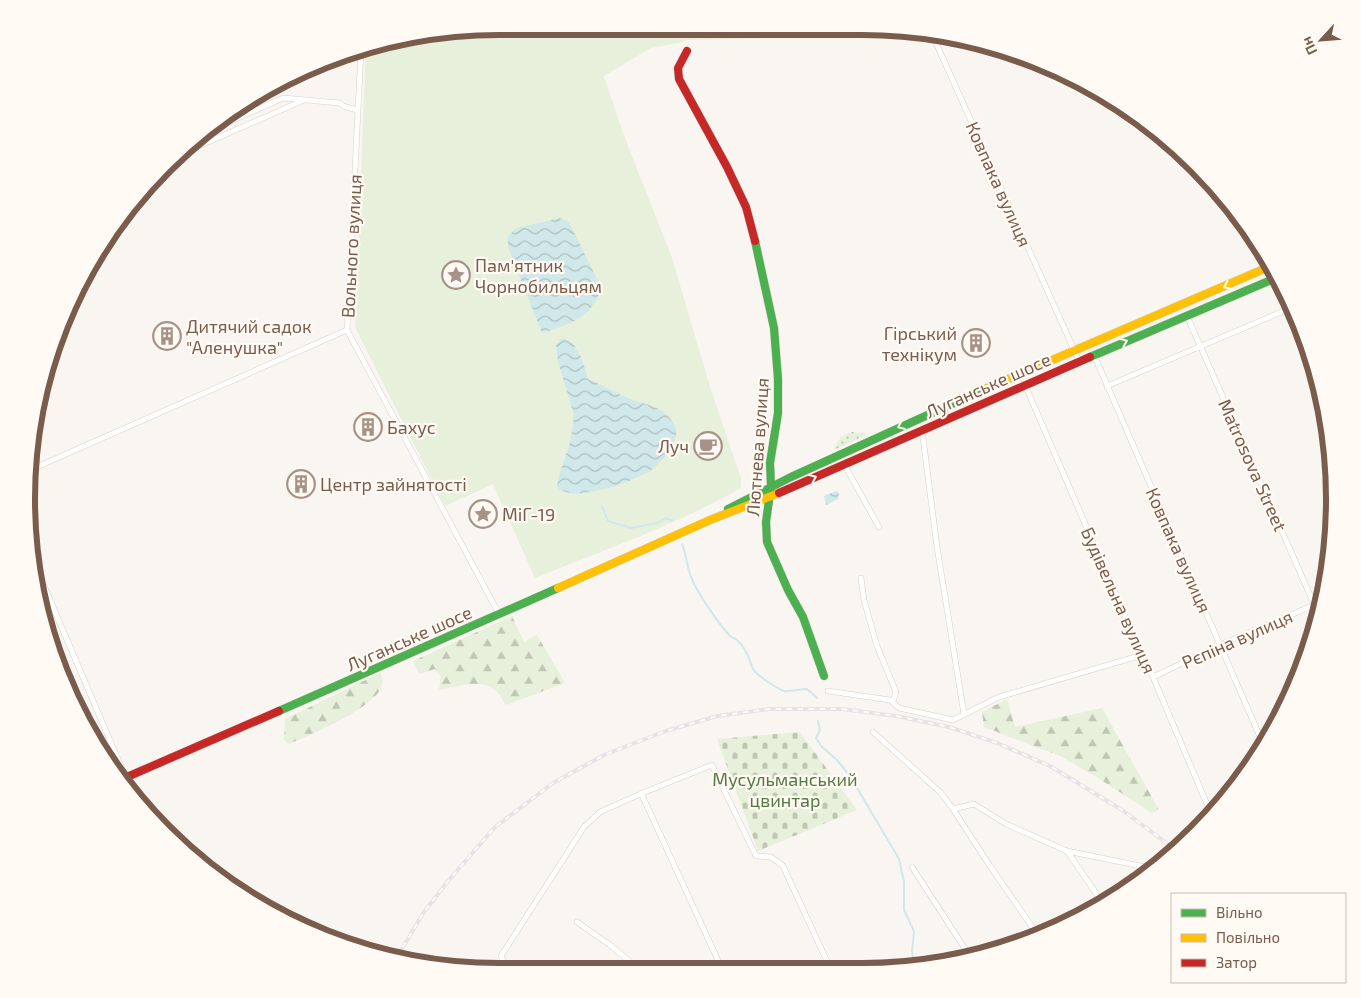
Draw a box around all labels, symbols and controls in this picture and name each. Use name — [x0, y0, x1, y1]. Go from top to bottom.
north arrow — [1296, 15, 1346, 65]
text: Пн — [1297, 34, 1320, 58]
street label: Ковпака вулиця — [962, 118, 1036, 250]
street label: Вольного вулиця — [336, 174, 366, 318]
place label: Пам'ятник Чорнобильцям — [475, 254, 602, 297]
place icon: Пам'ятник Чорнобильцям — [441, 260, 471, 290]
one-way arrow — [1223, 280, 1232, 291]
place label: Дитячий садок "Аленушка" — [186, 315, 312, 358]
building icon: Дитячий садок "Аленушка" — [152, 321, 182, 351]
place label: Гірський технікум — [882, 322, 957, 365]
building icon: Гірський технікум — [961, 328, 991, 358]
one-way arrow — [1119, 338, 1128, 349]
street label: Луганське шосе — [922, 348, 1054, 422]
street label: Лютнева вулиця — [741, 377, 773, 517]
street label: Matrosova Street — [1214, 395, 1292, 535]
building icon: Бахус — [353, 412, 383, 442]
place label: Бахус — [387, 416, 436, 438]
one-way arrow — [897, 420, 906, 431]
cafe icon: Луч — [693, 431, 723, 461]
place label: Луч — [658, 435, 689, 457]
building icon: Центр зайнятості — [286, 469, 316, 499]
place label: Центр зайнятості — [320, 473, 467, 495]
one-way arrow — [808, 474, 817, 485]
street label: Ковпака вулиця — [1142, 484, 1216, 616]
place icon: МіГ-19 — [468, 499, 498, 529]
place label: МіГ-19 — [502, 503, 555, 525]
street label: Будівельна вулиця — [1077, 523, 1161, 677]
street label: Луганське шосе — [343, 601, 475, 675]
street label: Рєпіна вулиця — [1178, 605, 1296, 673]
park label: Мусульманський цвинтар — [712, 768, 858, 811]
legend — [1171, 893, 1346, 983]
text: Вільно — [1216, 903, 1263, 921]
text: Повільно — [1216, 928, 1280, 946]
text: Затор — [1216, 953, 1257, 971]

